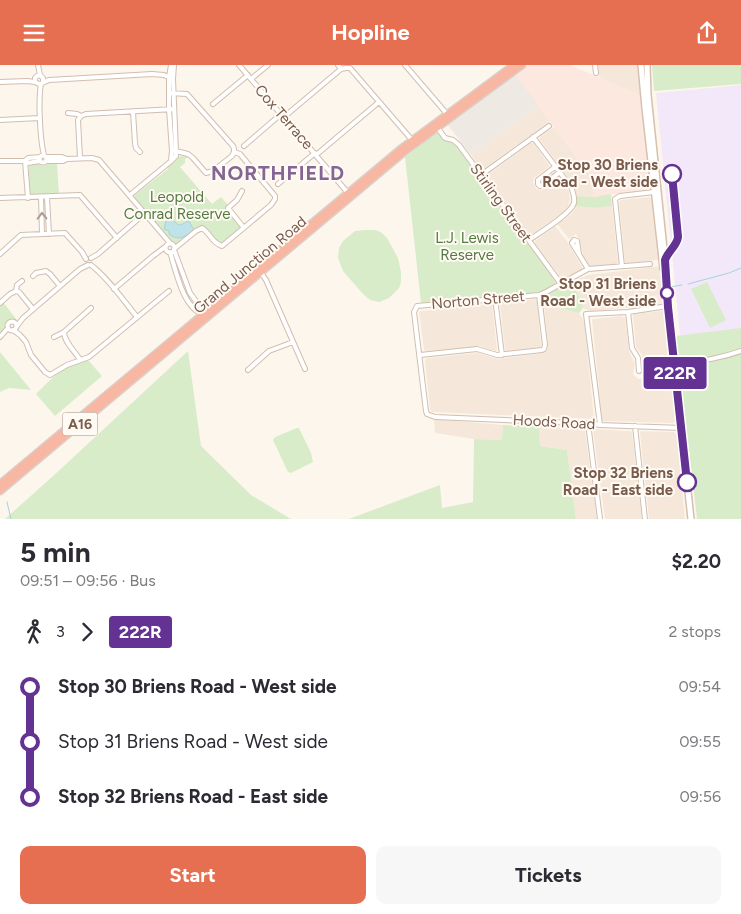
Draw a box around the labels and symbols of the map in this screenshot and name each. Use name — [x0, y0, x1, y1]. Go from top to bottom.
street label: Cox Terrace — [251, 81, 317, 153]
place label: Stop 30 Briens Road - West side — [542, 156, 659, 191]
street label: Stirling Street — [466, 160, 536, 246]
district label: NORTHFIELD — [211, 161, 345, 185]
marker: Stop 30 Briens Road - West side — [662, 164, 682, 184]
park label: Leopold Conrad Reserve — [124, 188, 230, 223]
one-way arrow — [36, 211, 47, 219]
street label: Grand Junction Road — [190, 212, 310, 318]
park label: L.J. Lewis Reserve — [435, 229, 499, 264]
place label: Stop 31 Briens Road - West side — [540, 275, 657, 310]
marker: Stop 31 Briens Road - West side — [660, 286, 674, 300]
street label: Norton Street — [430, 287, 526, 313]
line badge: 222R — [640, 357, 710, 389]
street label: Hoods Road — [512, 411, 596, 433]
road number: A16 — [62, 413, 98, 435]
place label: Stop 32 Briens Road - East side — [563, 464, 674, 499]
marker: Stop 32 Briens Road - East side — [677, 472, 697, 492]

